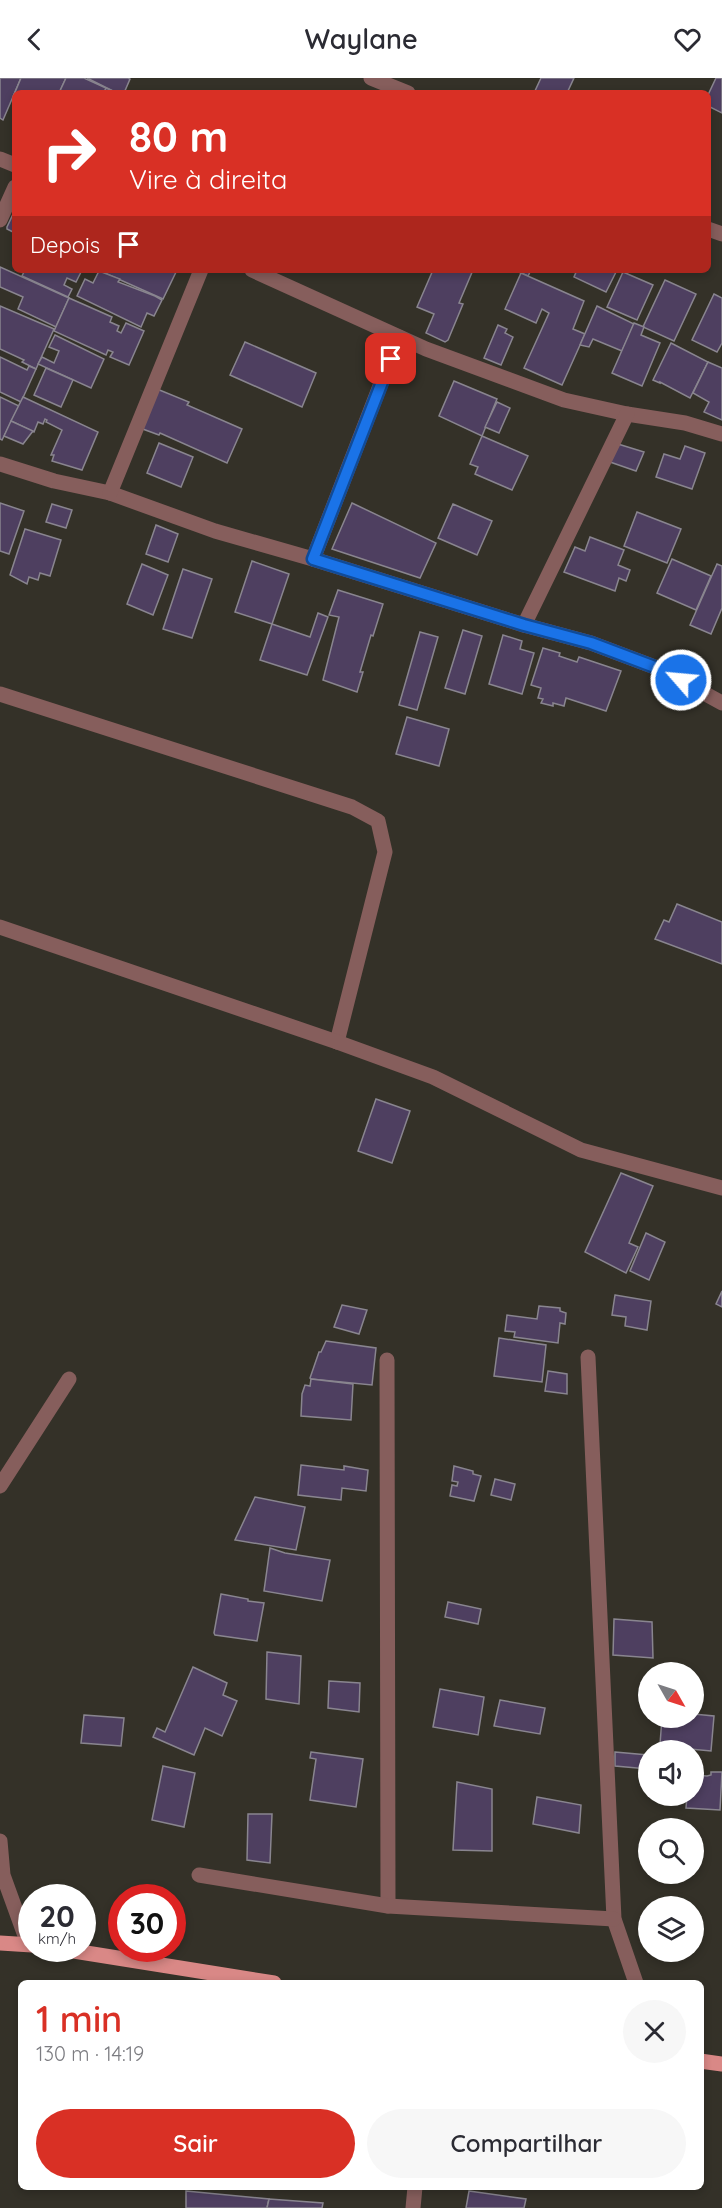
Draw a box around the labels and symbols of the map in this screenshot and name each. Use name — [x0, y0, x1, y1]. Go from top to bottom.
pin — [365, 333, 416, 384]
position arrow — [649, 648, 713, 712]
north arrow — [638, 1662, 704, 1728]
speed limit sign: 30 — [108, 1884, 186, 1962]

